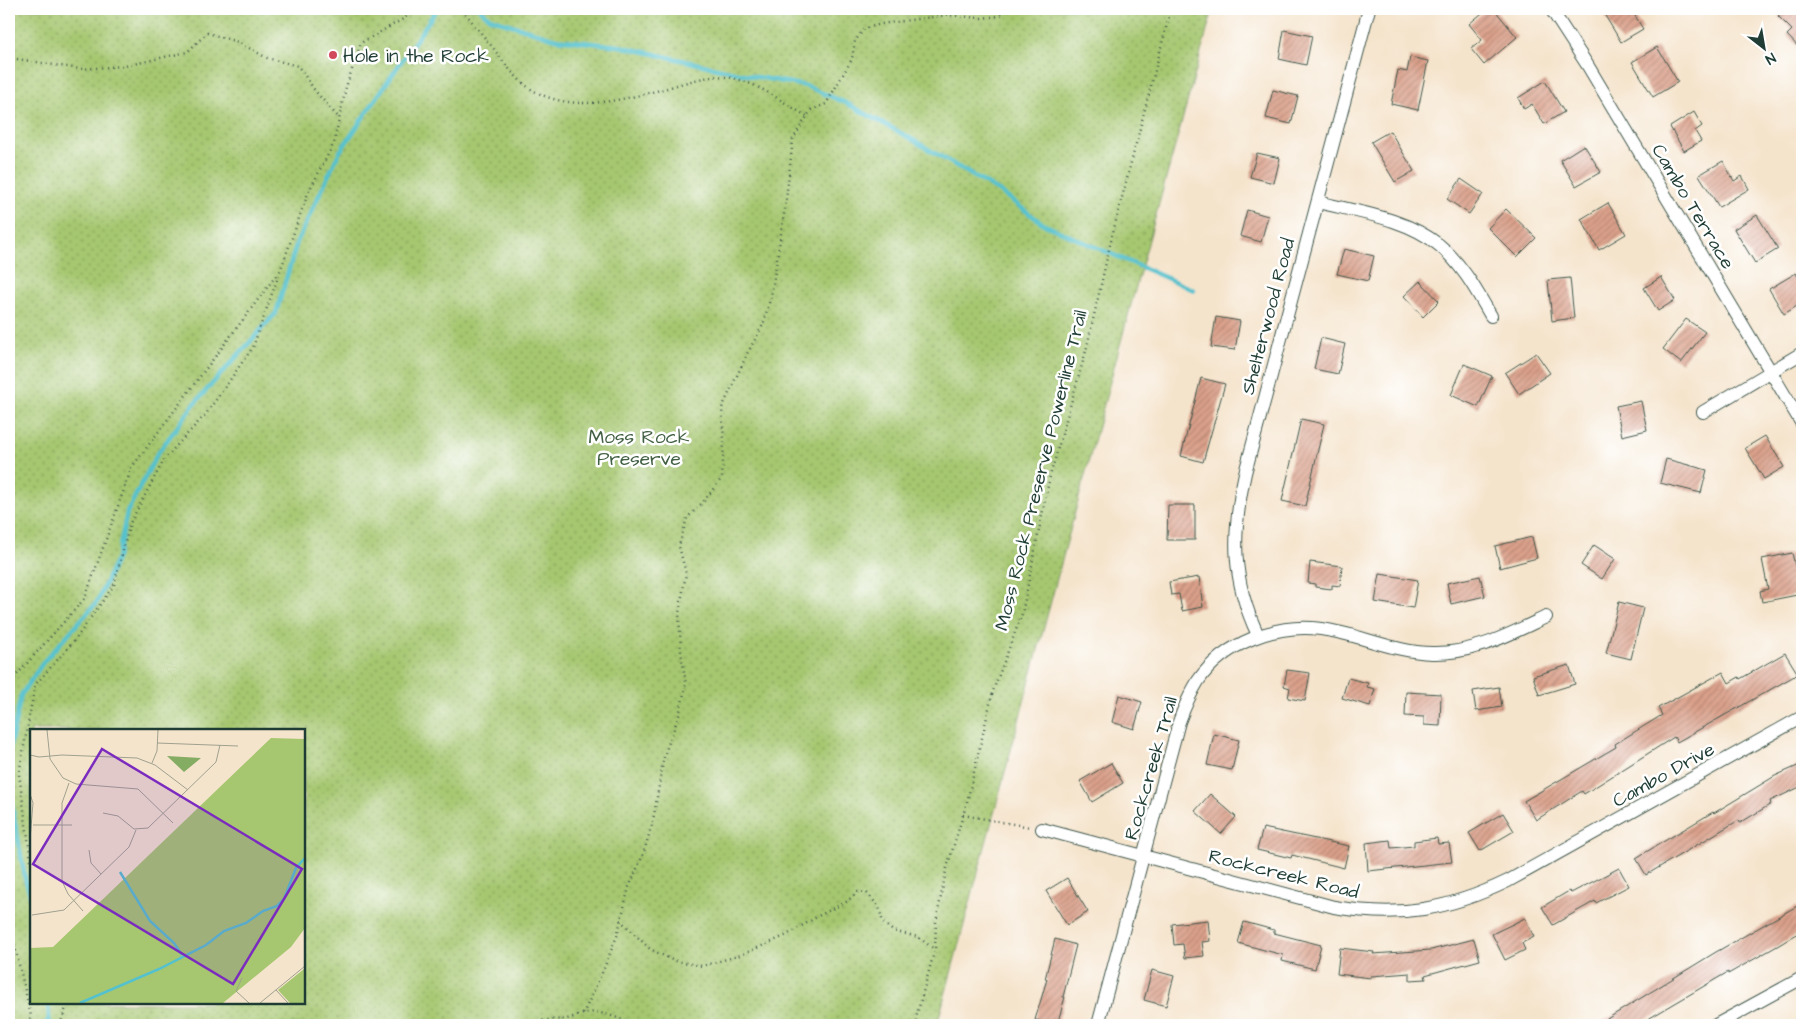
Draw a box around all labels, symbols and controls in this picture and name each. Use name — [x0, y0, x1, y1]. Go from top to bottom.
north arrow — [1738, 22, 1788, 72]
place label: Hole in the Rock — [343, 43, 489, 70]
text: N — [1761, 47, 1779, 69]
marker: Hole in the Rock — [327, 49, 339, 61]
street label: Cambo Terrace — [1645, 139, 1741, 275]
street label: Shelterwood Road — [1235, 235, 1302, 398]
street label: Moss Rock Preserve Powerline Trail — [988, 307, 1094, 634]
park label: Moss Rock Preserve — [588, 424, 690, 473]
street label: Rockcreek Trail — [1118, 693, 1185, 843]
inset map — [30, 729, 305, 1004]
street label: Cambo Drive — [1608, 736, 1720, 814]
street label: Rockcreek Road — [1206, 843, 1362, 906]

